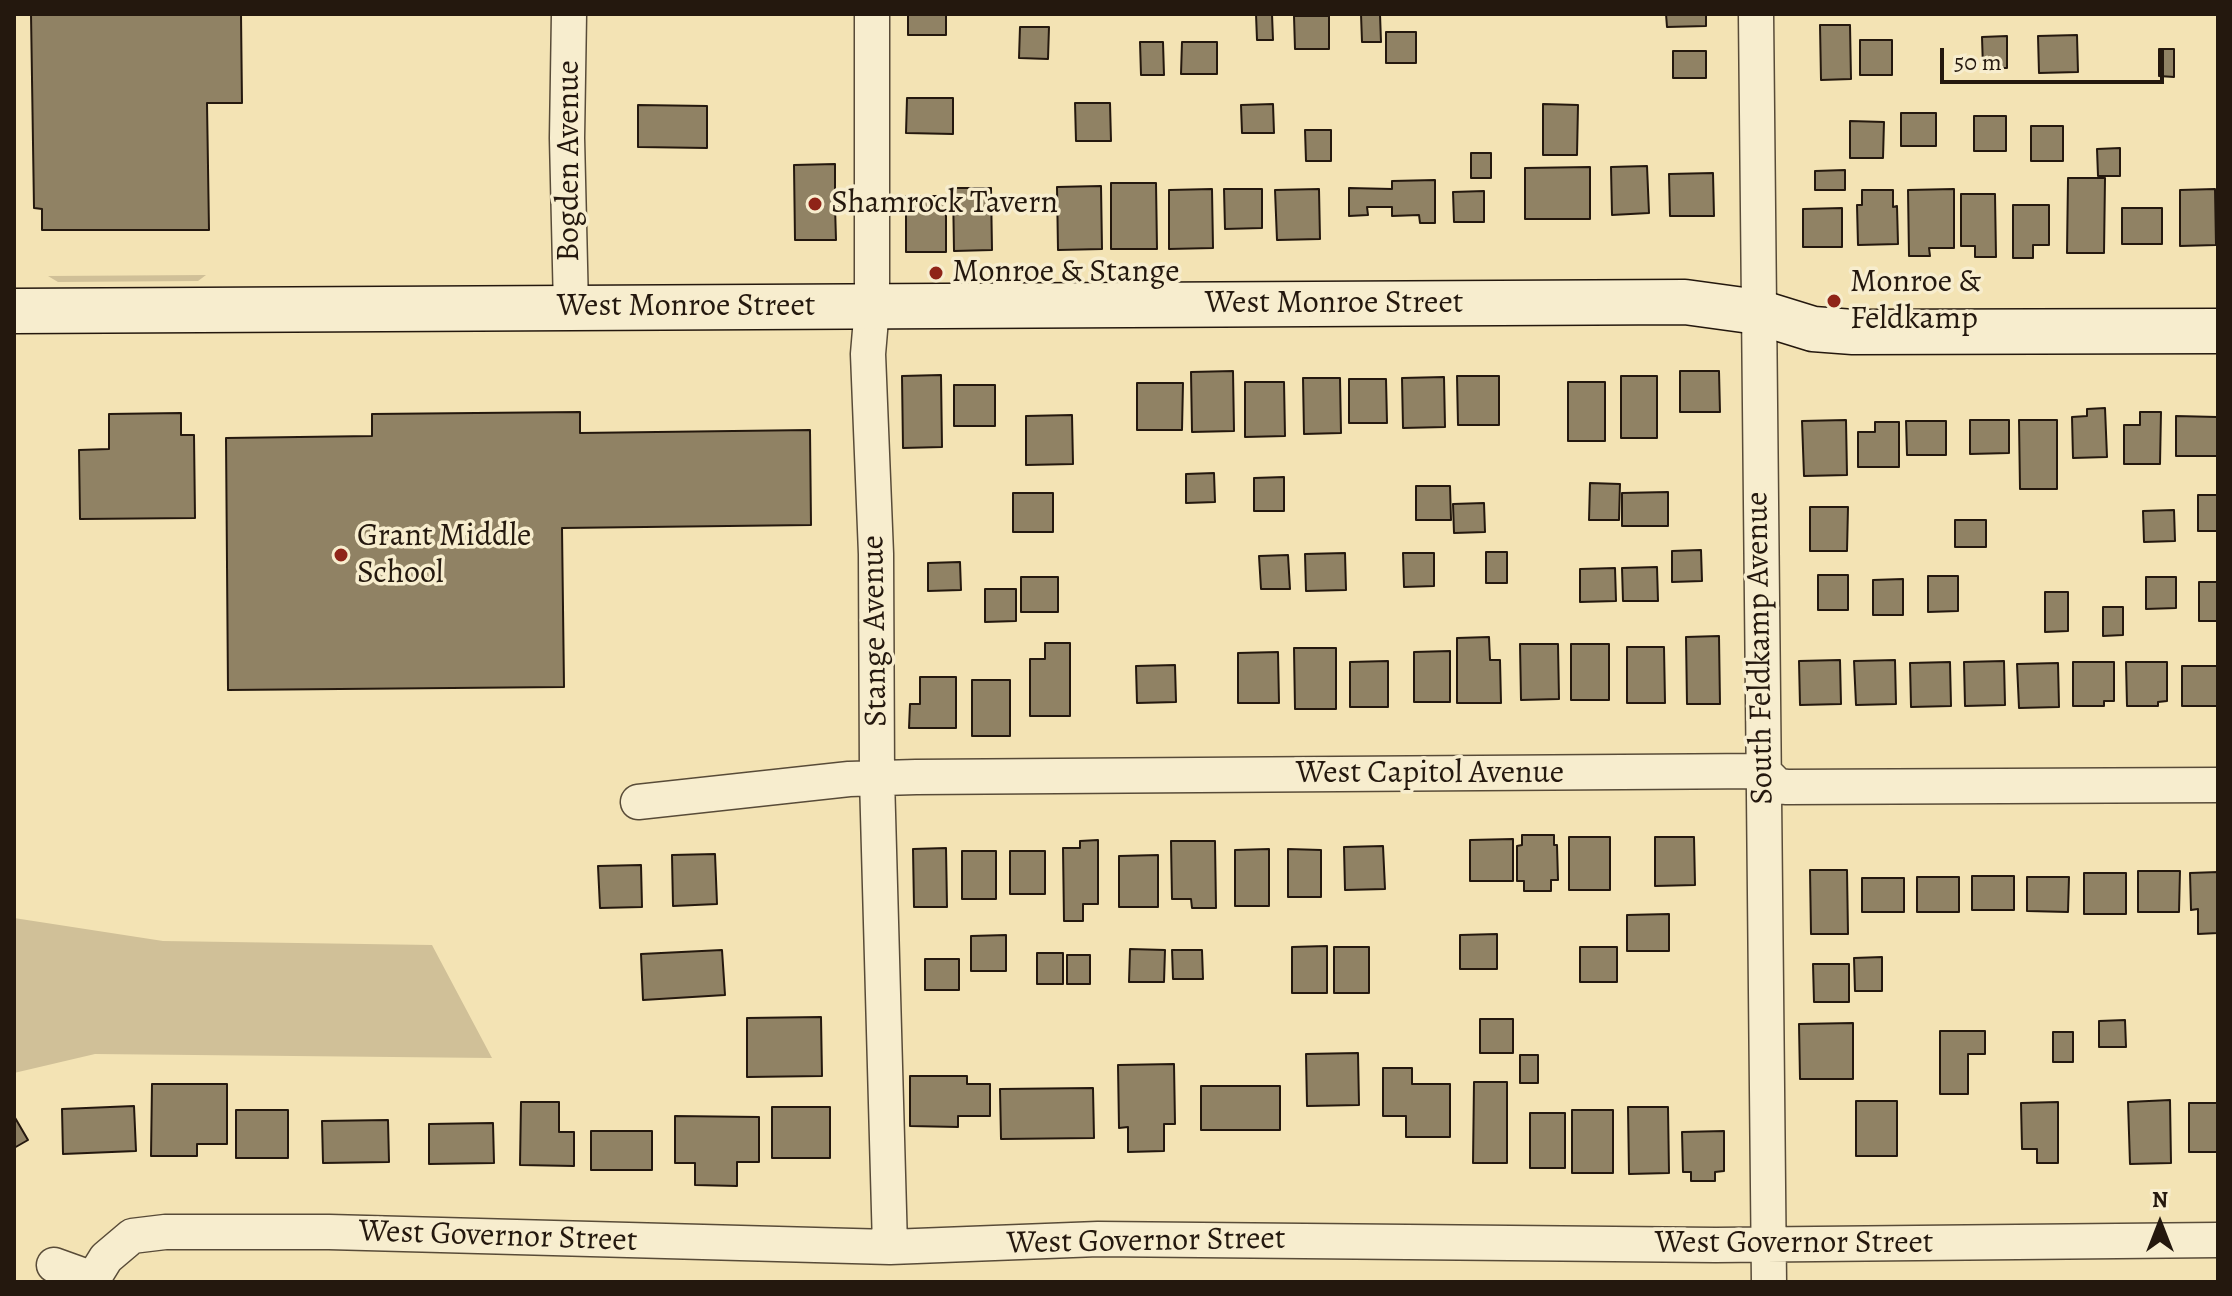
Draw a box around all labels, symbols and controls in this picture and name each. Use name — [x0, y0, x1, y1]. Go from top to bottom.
scale bar — [1944, 32, 2168, 82]
text: 50 m — [1954, 46, 2002, 78]
street label: Bogden Avenue — [551, 60, 589, 262]
place label: Shamrock Tavern — [831, 185, 1058, 223]
marker: Shamrock Tavern — [806, 195, 824, 213]
place label: Monroe & Stange — [952, 254, 1180, 292]
marker: Monroe & Stange — [927, 264, 945, 282]
place label: Monroe & Feldkamp — [1850, 264, 1981, 339]
street label: West Monroe Street — [1205, 285, 1463, 323]
street label: West Monroe Street — [557, 288, 815, 326]
marker: Monroe & Feldkamp — [1825, 292, 1843, 310]
street label: South Feldkamp Avenue — [1739, 491, 1783, 805]
place label: Grant Middle School — [357, 518, 531, 593]
street label: Stange Avenue — [855, 535, 897, 727]
marker: Grant Middle School — [332, 546, 350, 564]
street label: West Capitol Avenue — [1296, 755, 1564, 793]
north arrow — [2120, 1184, 2200, 1264]
text: N — [2152, 1185, 2168, 1215]
street label: West Governor Street — [358, 1213, 638, 1261]
street label: West Governor Street — [1006, 1220, 1286, 1264]
street label: West Governor Street — [1655, 1225, 1933, 1263]

